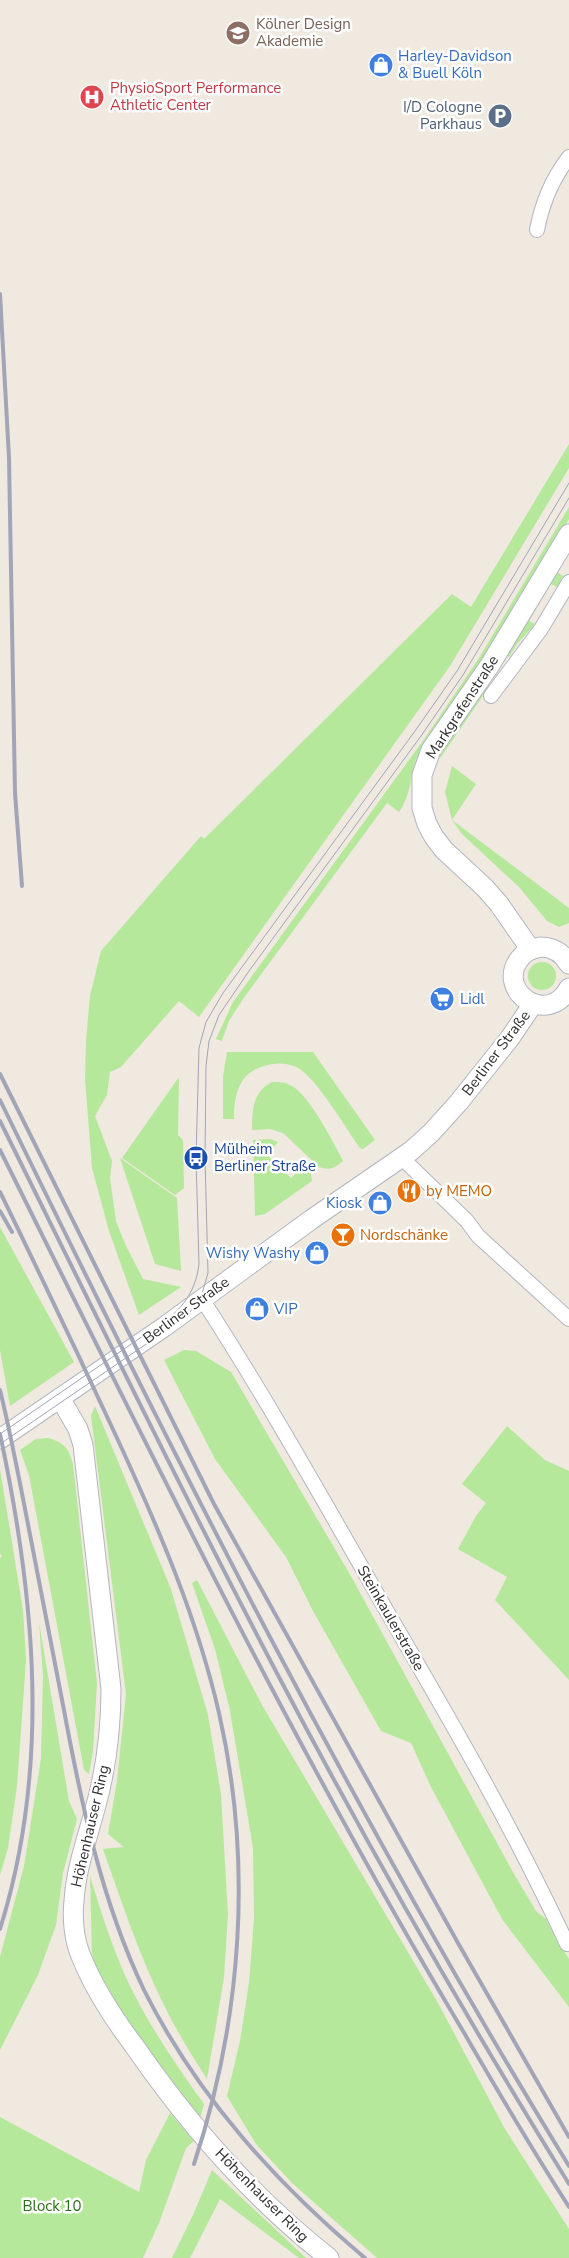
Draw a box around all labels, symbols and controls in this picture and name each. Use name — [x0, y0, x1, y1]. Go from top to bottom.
place label: Kölner Design Akademie — [256, 14, 351, 51]
school or university icon: Kölner Design Akademie — [225, 20, 251, 46]
place label: Harley-Davidson & Buell Köln — [398, 46, 512, 83]
shop icon: Harley-Davidson & Buell Köln — [368, 52, 394, 78]
place label: PhysioSport Performance Athletic Center — [110, 78, 281, 115]
hospital icon: PhysioSport Performance Athletic Center — [79, 84, 105, 110]
place label: I/D Cologne Parkhaus — [403, 97, 482, 134]
parking icon: I/D Cologne Parkhaus — [487, 103, 513, 129]
street label: Markgrafenstraße — [421, 651, 503, 763]
supermarket icon: Lidl — [429, 986, 455, 1012]
place label: Lidl — [460, 989, 485, 1009]
street label: Berliner Straße — [457, 1006, 535, 1100]
place label: Mülheim Berliner Straße — [214, 1139, 316, 1176]
bus stop icon: Mülheim Berliner Straße — [183, 1145, 209, 1171]
restaurant icon: by MEMO — [396, 1178, 422, 1204]
place label: by MEMO — [426, 1181, 492, 1201]
shop icon: Kiosk — [367, 1190, 393, 1216]
place label: Kiosk — [326, 1193, 362, 1213]
bar icon: Nordschänke — [330, 1222, 356, 1248]
place label: Nordschänke — [360, 1225, 448, 1245]
shop icon: Wishy Washy — [304, 1240, 330, 1266]
place label: Wishy Washy — [206, 1243, 300, 1263]
street label: Berliner Straße — [139, 1272, 233, 1348]
shop icon: VIP — [244, 1296, 270, 1322]
place label: VIP — [273, 1299, 298, 1319]
street label: Steinkaulerstraße — [353, 1562, 429, 1674]
street label: Höhenhauser Ring — [66, 1763, 114, 1889]
street label: Höhenhauser Ring — [211, 2144, 313, 2246]
park label: Block 10 — [22, 2196, 82, 2216]

